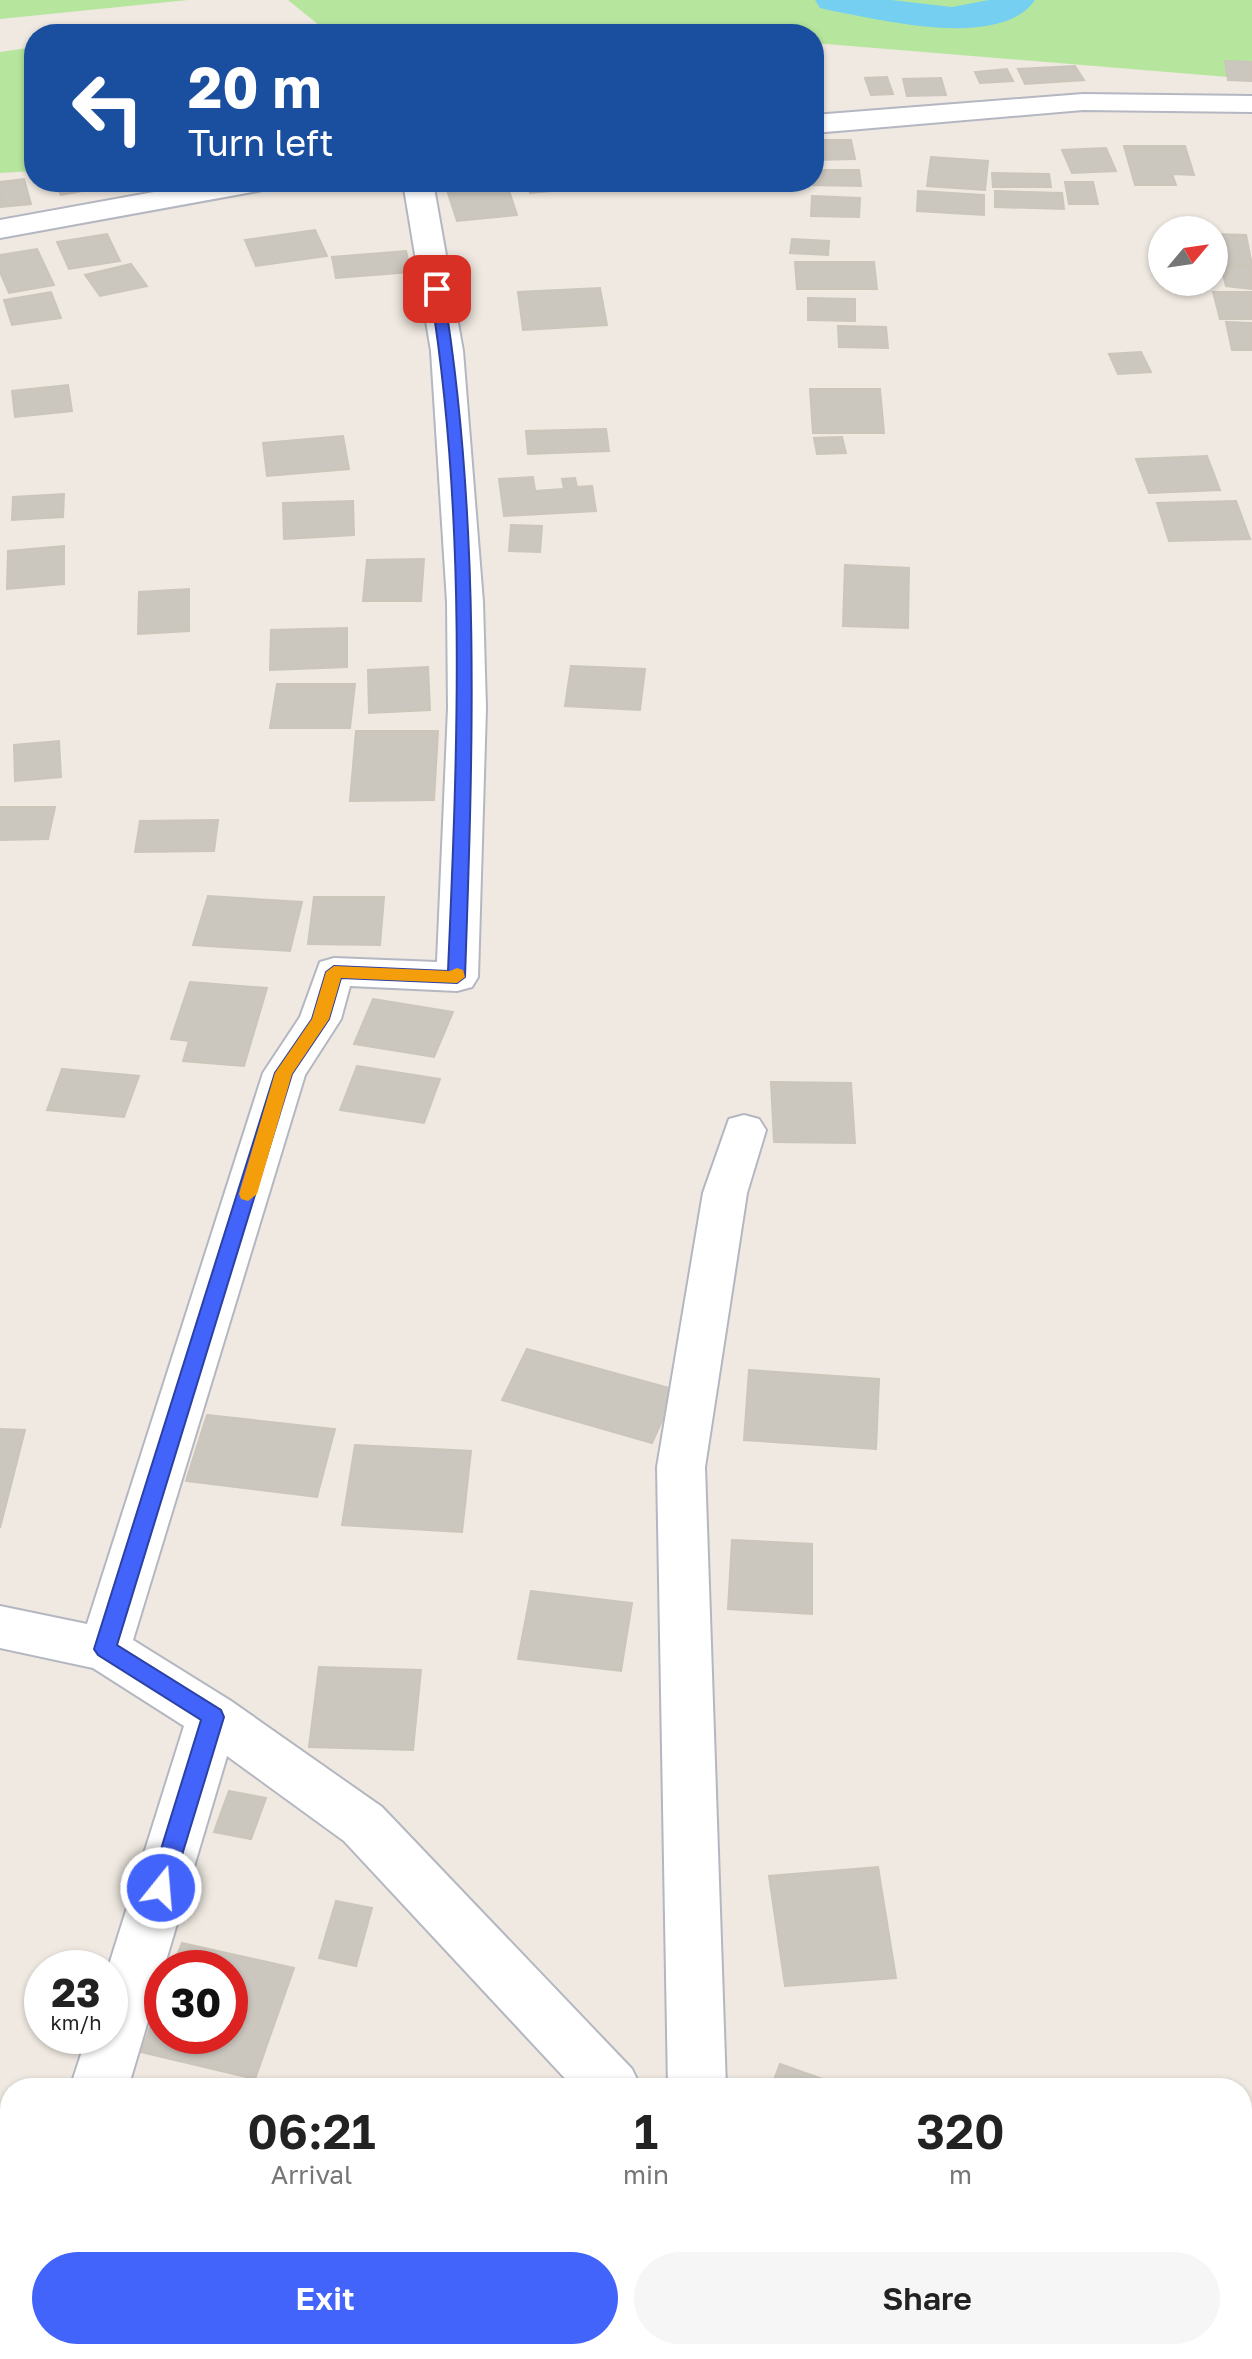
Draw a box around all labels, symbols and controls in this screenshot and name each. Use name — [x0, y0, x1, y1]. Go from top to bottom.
text: 20 m — [188, 53, 322, 120]
icon: left — [56, 56, 160, 160]
text: Turn left — [188, 121, 334, 164]
north arrow — [1148, 216, 1228, 296]
map controls — [1148, 216, 1228, 296]
pin — [403, 255, 471, 323]
icon: arrive — [415, 267, 459, 311]
position arrow — [119, 1846, 203, 1930]
speed limit sign: 30 — [144, 1950, 248, 2054]
text: 23 — [52, 1968, 100, 2016]
text: km/h — [51, 2010, 101, 2034]
text: 06:21 — [247, 2102, 376, 2160]
text: 1 — [634, 2102, 658, 2160]
text: 320 — [916, 2102, 1005, 2160]
text: Arrival — [271, 2159, 352, 2190]
text: min — [623, 2159, 669, 2190]
text: m — [949, 2159, 972, 2190]
button: Exit — [32, 2252, 618, 2344]
button: Share — [634, 2252, 1220, 2344]

